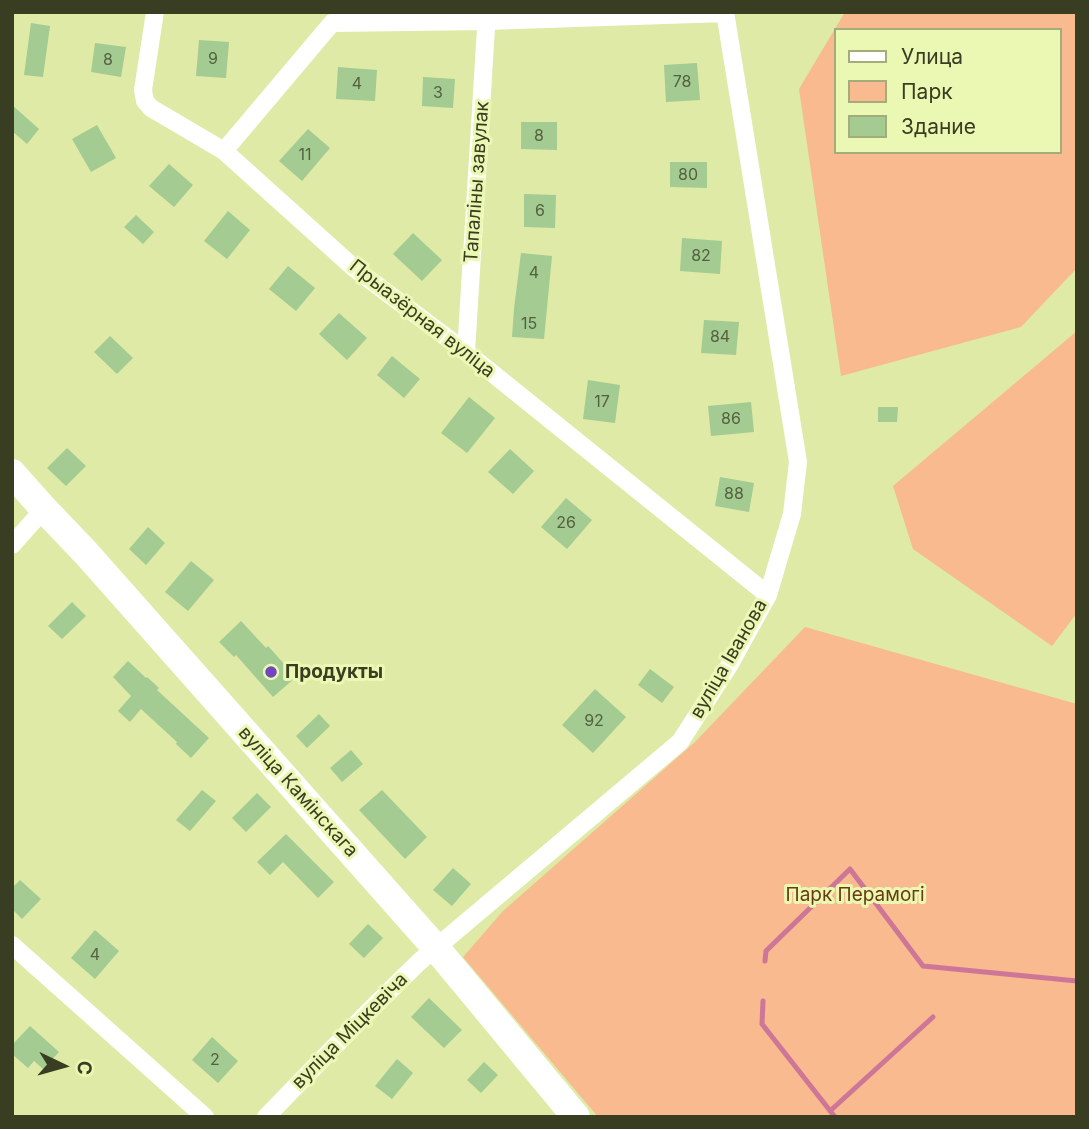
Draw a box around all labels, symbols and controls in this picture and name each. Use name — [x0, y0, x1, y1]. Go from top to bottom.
legend — [834, 28, 1061, 154]
text: Улица — [901, 44, 963, 69]
house number: 9 — [208, 49, 218, 69]
house number: 8 — [103, 50, 113, 70]
house number: 78 — [673, 72, 691, 92]
house number: 4 — [352, 74, 362, 94]
text: Парк — [901, 79, 953, 104]
house number: 3 — [433, 83, 443, 103]
street label: Тапаліны завулак — [460, 100, 494, 264]
text: Здание — [901, 114, 976, 139]
house number: 8 — [534, 126, 544, 146]
house number: 11 — [298, 145, 312, 165]
house number: 80 — [678, 165, 698, 185]
house number: 6 — [535, 201, 545, 221]
house number: 82 — [691, 246, 711, 266]
street label: Прыазёрная вуліца — [345, 255, 499, 383]
house number: 4 — [529, 263, 539, 283]
house number: 15 — [521, 314, 537, 334]
house number: 84 — [710, 327, 730, 347]
house number: 17 — [594, 392, 610, 412]
house number: 86 — [721, 409, 741, 429]
house number: 88 — [724, 484, 744, 504]
house number: 26 — [556, 513, 576, 533]
street label: вуліца Іванова — [686, 595, 772, 723]
place label: Продукты — [285, 661, 383, 683]
marker: Продукты — [263, 664, 279, 680]
house number: 92 — [584, 711, 604, 731]
street label: вуліца Камінскага — [233, 722, 363, 862]
park label: Парк Перамогі — [786, 884, 924, 906]
house number: 4 — [90, 945, 100, 965]
street label: вуліца Міцкевіча — [287, 968, 413, 1094]
north arrow — [28, 1031, 98, 1101]
house number: 2 — [210, 1050, 220, 1070]
text: С — [72, 1060, 96, 1076]

